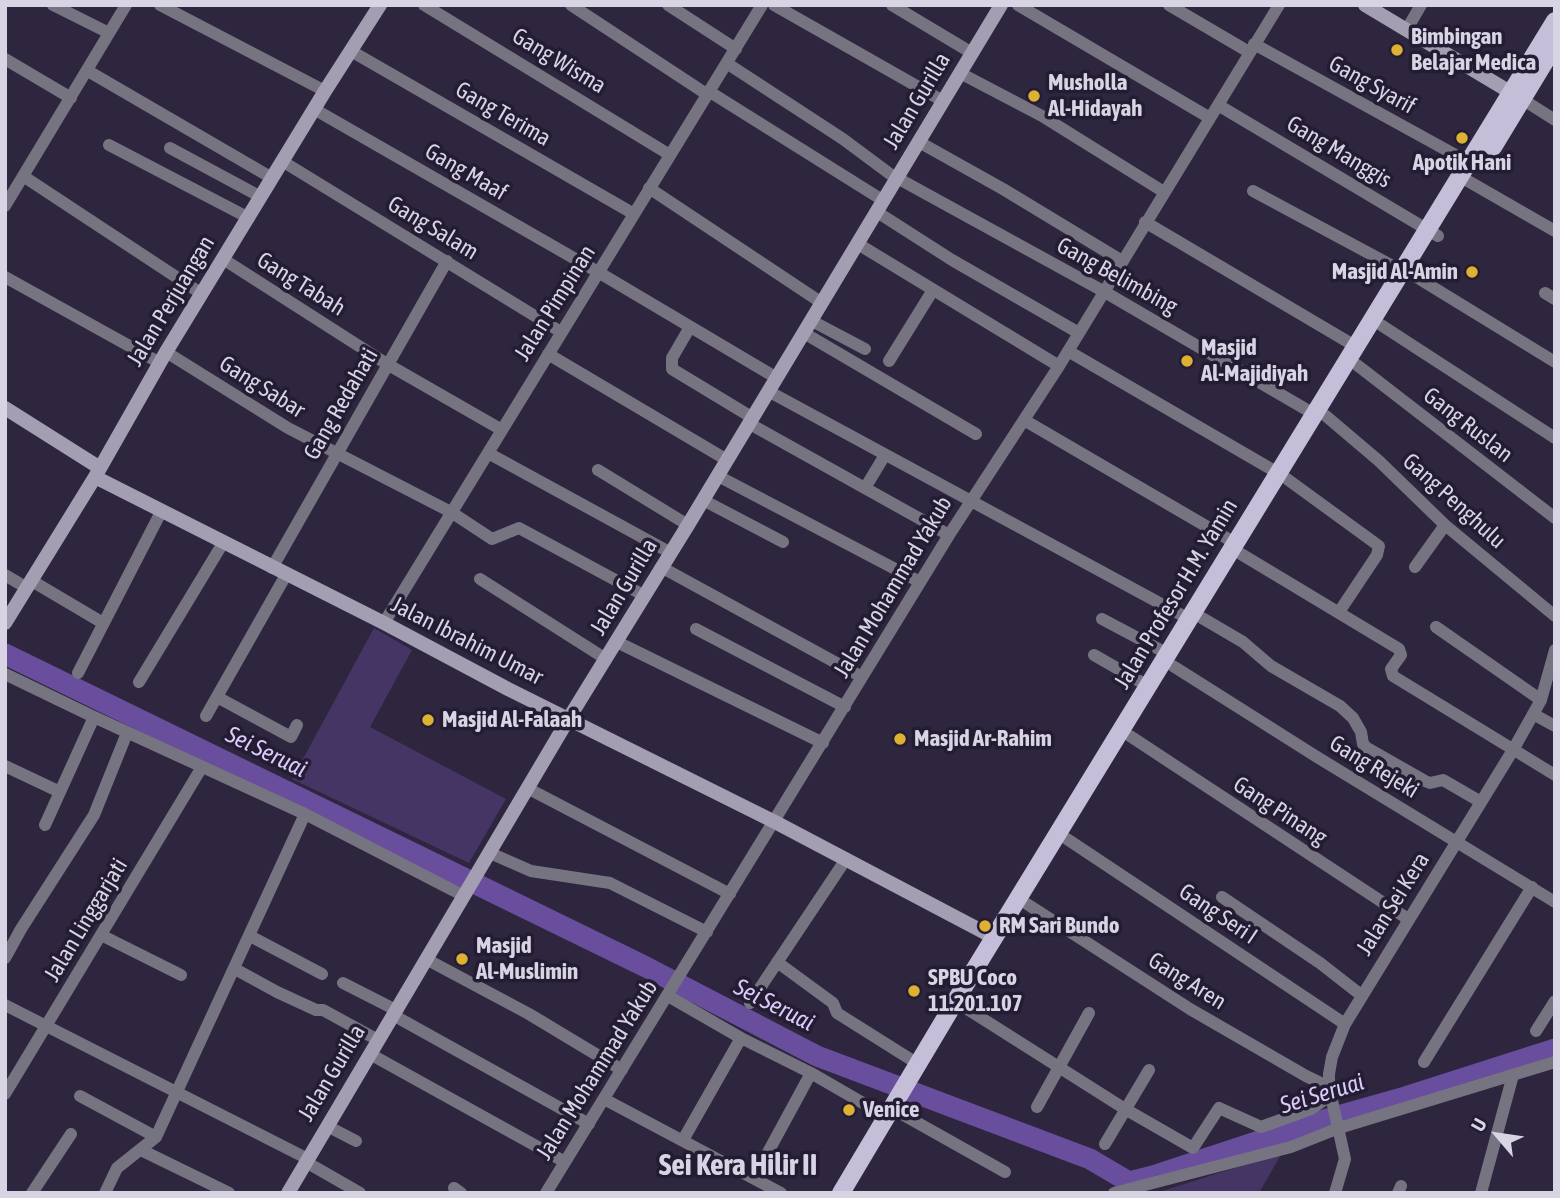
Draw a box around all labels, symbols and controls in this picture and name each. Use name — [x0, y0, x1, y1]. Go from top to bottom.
street label: Gang Wisma — [507, 22, 611, 100]
place label: Bimbingan Belajar Medica — [1411, 23, 1536, 77]
marker: Bimbingan Belajar Medica — [1389, 42, 1405, 58]
street label: Jalan Gurilla — [878, 48, 956, 154]
street label: Gang Syarif — [1324, 50, 1420, 120]
place label: Musholla Al-Hidayah — [1048, 69, 1142, 123]
street label: Gang Terima — [450, 76, 556, 152]
marker: Musholla Al-Hidayah — [1026, 88, 1042, 104]
street label: Gang Manggis — [1282, 110, 1396, 194]
marker: Apotik Hani — [1454, 130, 1470, 146]
street label: Gang Maaf — [420, 137, 512, 207]
place label: Apotik Hani — [1413, 149, 1511, 177]
street label: Gang Salam — [383, 190, 483, 266]
street label: Jalan Perjuangan — [121, 231, 221, 371]
street label: Gang Belimbing — [1052, 232, 1182, 320]
street label: Jalan Pimpinan — [509, 240, 601, 366]
street label: Gang Tabah — [252, 246, 350, 322]
place label: Masjid Al-Amin — [1332, 258, 1458, 286]
marker: Masjid Al-Amin — [1464, 264, 1480, 280]
place label: Masjid Al-Majidiyah — [1201, 334, 1308, 388]
street label: Gang Redahati — [298, 343, 384, 465]
street label: Gang Sabar — [214, 350, 310, 424]
marker: Masjid Al-Majidiyah — [1179, 353, 1195, 369]
street label: Gang Ruslan — [1418, 382, 1518, 468]
street label: Gang Penghulu — [1397, 448, 1511, 554]
street label: Jalan Mohammad Yakub — [828, 491, 958, 683]
street label: Jalan Profesor H.M. Yamin — [1108, 494, 1244, 694]
street label: Jalan Gurilla — [585, 534, 663, 640]
street label: Jalan Ibrahim Umar — [386, 591, 548, 691]
place label: Masjid Al-Falaah — [442, 706, 582, 734]
marker: Masjid Al-Falaah — [420, 712, 436, 728]
water label: Sei Seruai — [221, 720, 311, 784]
place label: Masjid Ar-Rahim — [914, 725, 1052, 753]
street label: Gang Rejeki — [1324, 730, 1424, 804]
marker: Masjid Ar-Rahim — [892, 731, 908, 747]
street label: Gang Pinang — [1228, 771, 1332, 851]
street label: Jalan Sei Kera — [1351, 848, 1435, 960]
street label: Jalan Linggarjati — [38, 853, 134, 987]
street label: Gang Seri I — [1174, 878, 1262, 950]
place label: RM Sari Bundo — [999, 912, 1120, 940]
marker: RM Sari Bundo — [977, 918, 993, 934]
place label: Masjid Al-Muslimin — [476, 932, 578, 986]
street label: Gang Aren — [1143, 946, 1231, 1016]
marker: Masjid Al-Muslimin — [454, 951, 470, 967]
place label: SPBU Coco 11.201.107 — [928, 964, 1023, 1018]
water label: Sei Seruai — [729, 973, 819, 1037]
street label: Jalan Mohammad Yakub — [531, 975, 663, 1165]
marker: SPBU Coco 11.201.107 — [906, 983, 922, 999]
street label: Jalan Gurilla — [293, 1020, 371, 1126]
water label: Sei Seruai — [1277, 1068, 1367, 1120]
place label: Venice — [863, 1096, 919, 1124]
north arrow — [1462, 1100, 1532, 1170]
marker: Venice — [841, 1102, 857, 1118]
text: U — [1466, 1115, 1491, 1135]
district label: Sei Kera Hilir II — [659, 1148, 817, 1184]

